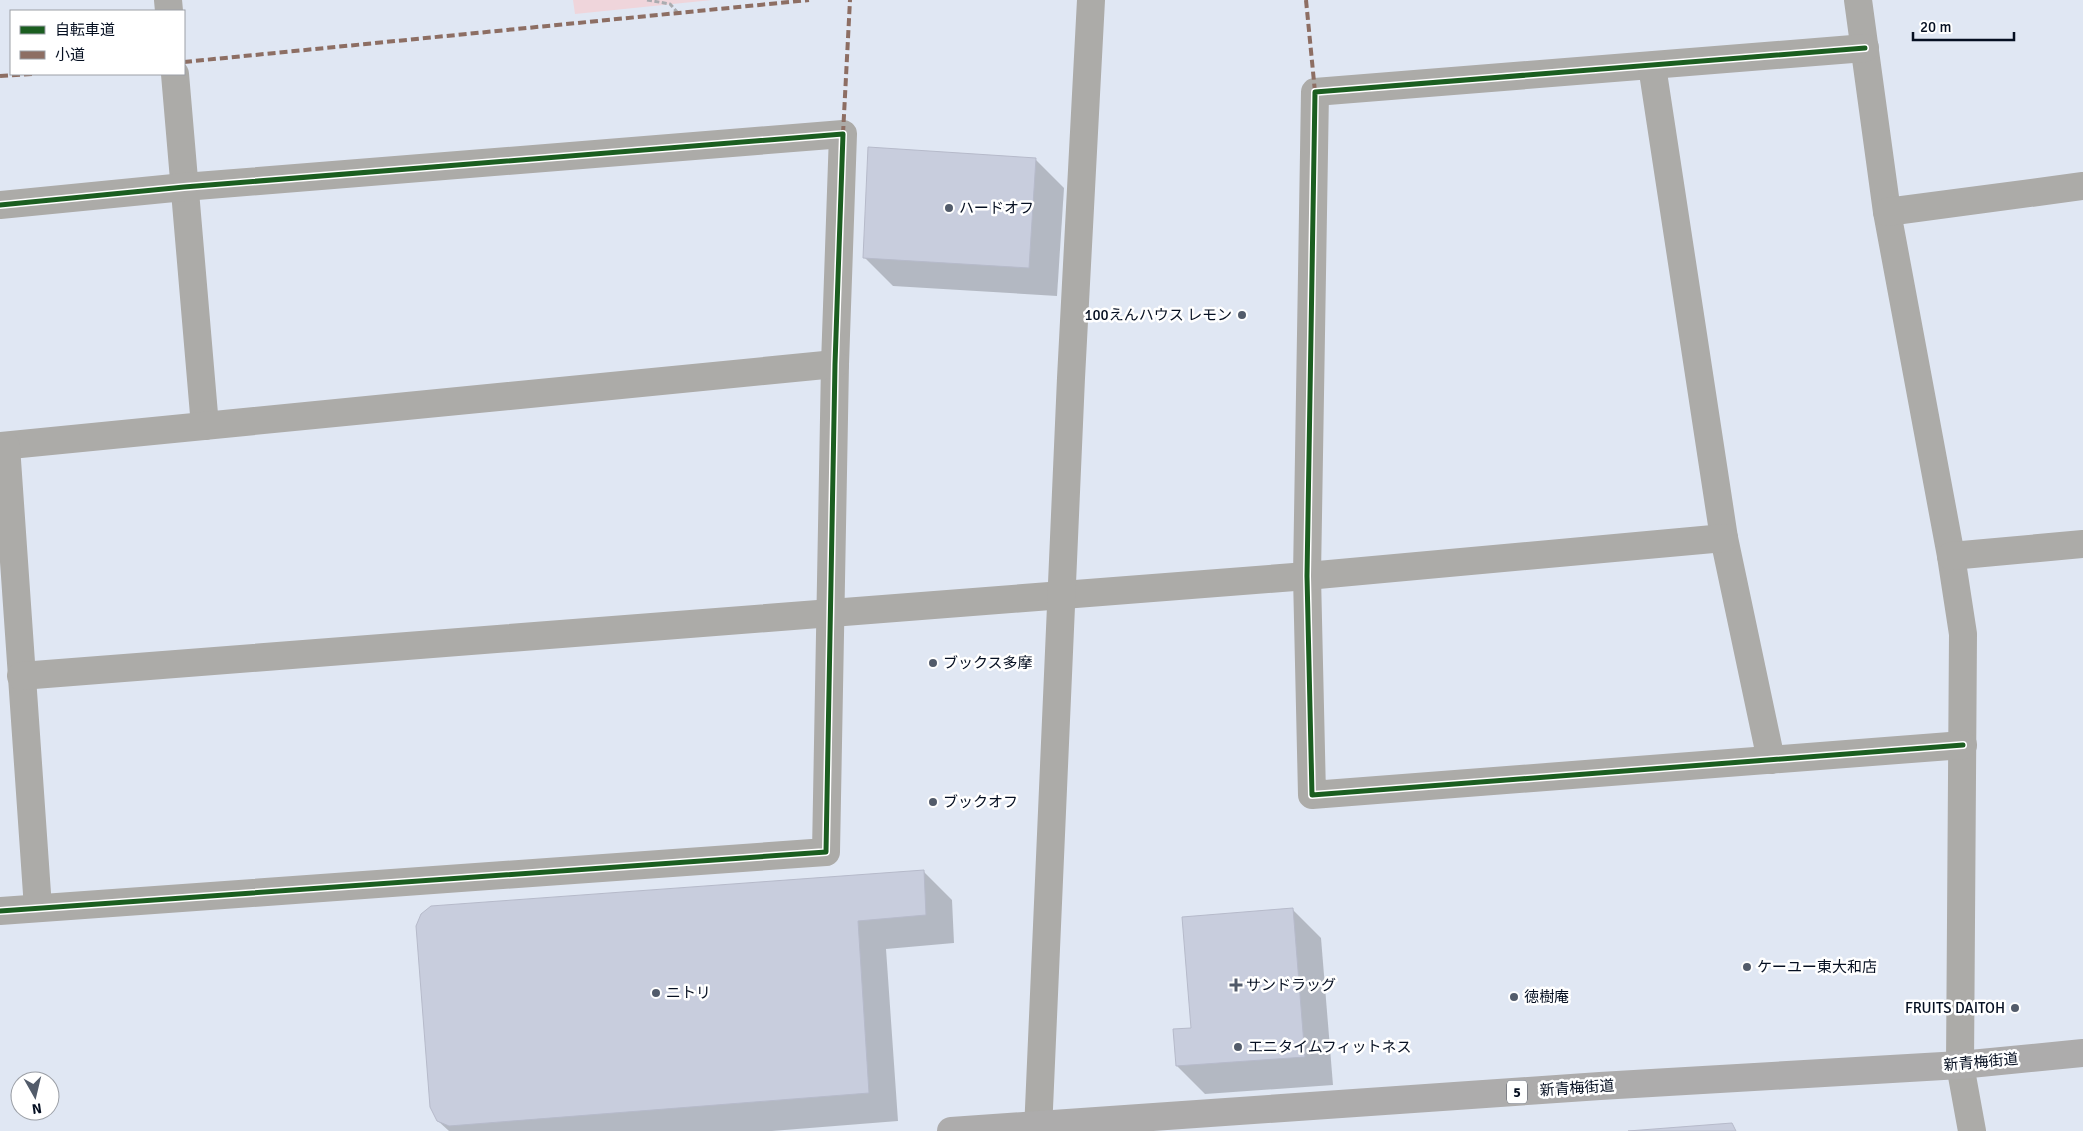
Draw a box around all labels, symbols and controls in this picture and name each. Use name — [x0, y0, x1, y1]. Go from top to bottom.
legend — [10, 10, 185, 75]
scale bar — [1913, 10, 2014, 42]
text: 20 m — [1920, 18, 1951, 36]
text: 自転車道 — [55, 21, 115, 39]
text: 小道 — [55, 46, 85, 64]
place label: ハードオフ — [959, 199, 1034, 217]
marker: ハードオフ — [943, 202, 955, 214]
place label: 100えんハウス レモン — [1084, 306, 1232, 324]
marker: 100えんハウス レモン — [1236, 309, 1248, 321]
place label: ブックス多摩 — [943, 654, 1033, 672]
marker: ブックス多摩 — [927, 657, 939, 669]
place label: ブックオフ — [943, 793, 1018, 811]
marker: ブックオフ — [927, 796, 939, 808]
place label: ケーユー東大和店 — [1757, 958, 1877, 976]
marker: ケーユー東大和店 — [1741, 961, 1753, 973]
place label: サンドラッグ — [1246, 976, 1336, 994]
marker: サンドラッグ — [1230, 979, 1242, 991]
place label: ニトリ — [666, 984, 711, 1002]
marker: ニトリ — [650, 987, 662, 999]
place label: 徳樹庵 — [1524, 988, 1569, 1006]
marker: 徳樹庵 — [1508, 991, 1520, 1003]
place label: FRUITS DAITOH — [1905, 999, 2005, 1017]
marker: FRUITS DAITOH — [2009, 1002, 2021, 1014]
place label: エニタイムフィットネス — [1248, 1038, 1412, 1056]
marker: エニタイムフィットネス — [1232, 1041, 1244, 1053]
street label: 新青梅街道 — [1943, 1050, 2019, 1074]
north arrow — [10, 1071, 60, 1121]
street label: 新青梅街道 — [1539, 1076, 1615, 1100]
road number: 5 — [1507, 1080, 1527, 1104]
text: N — [31, 1099, 43, 1117]

